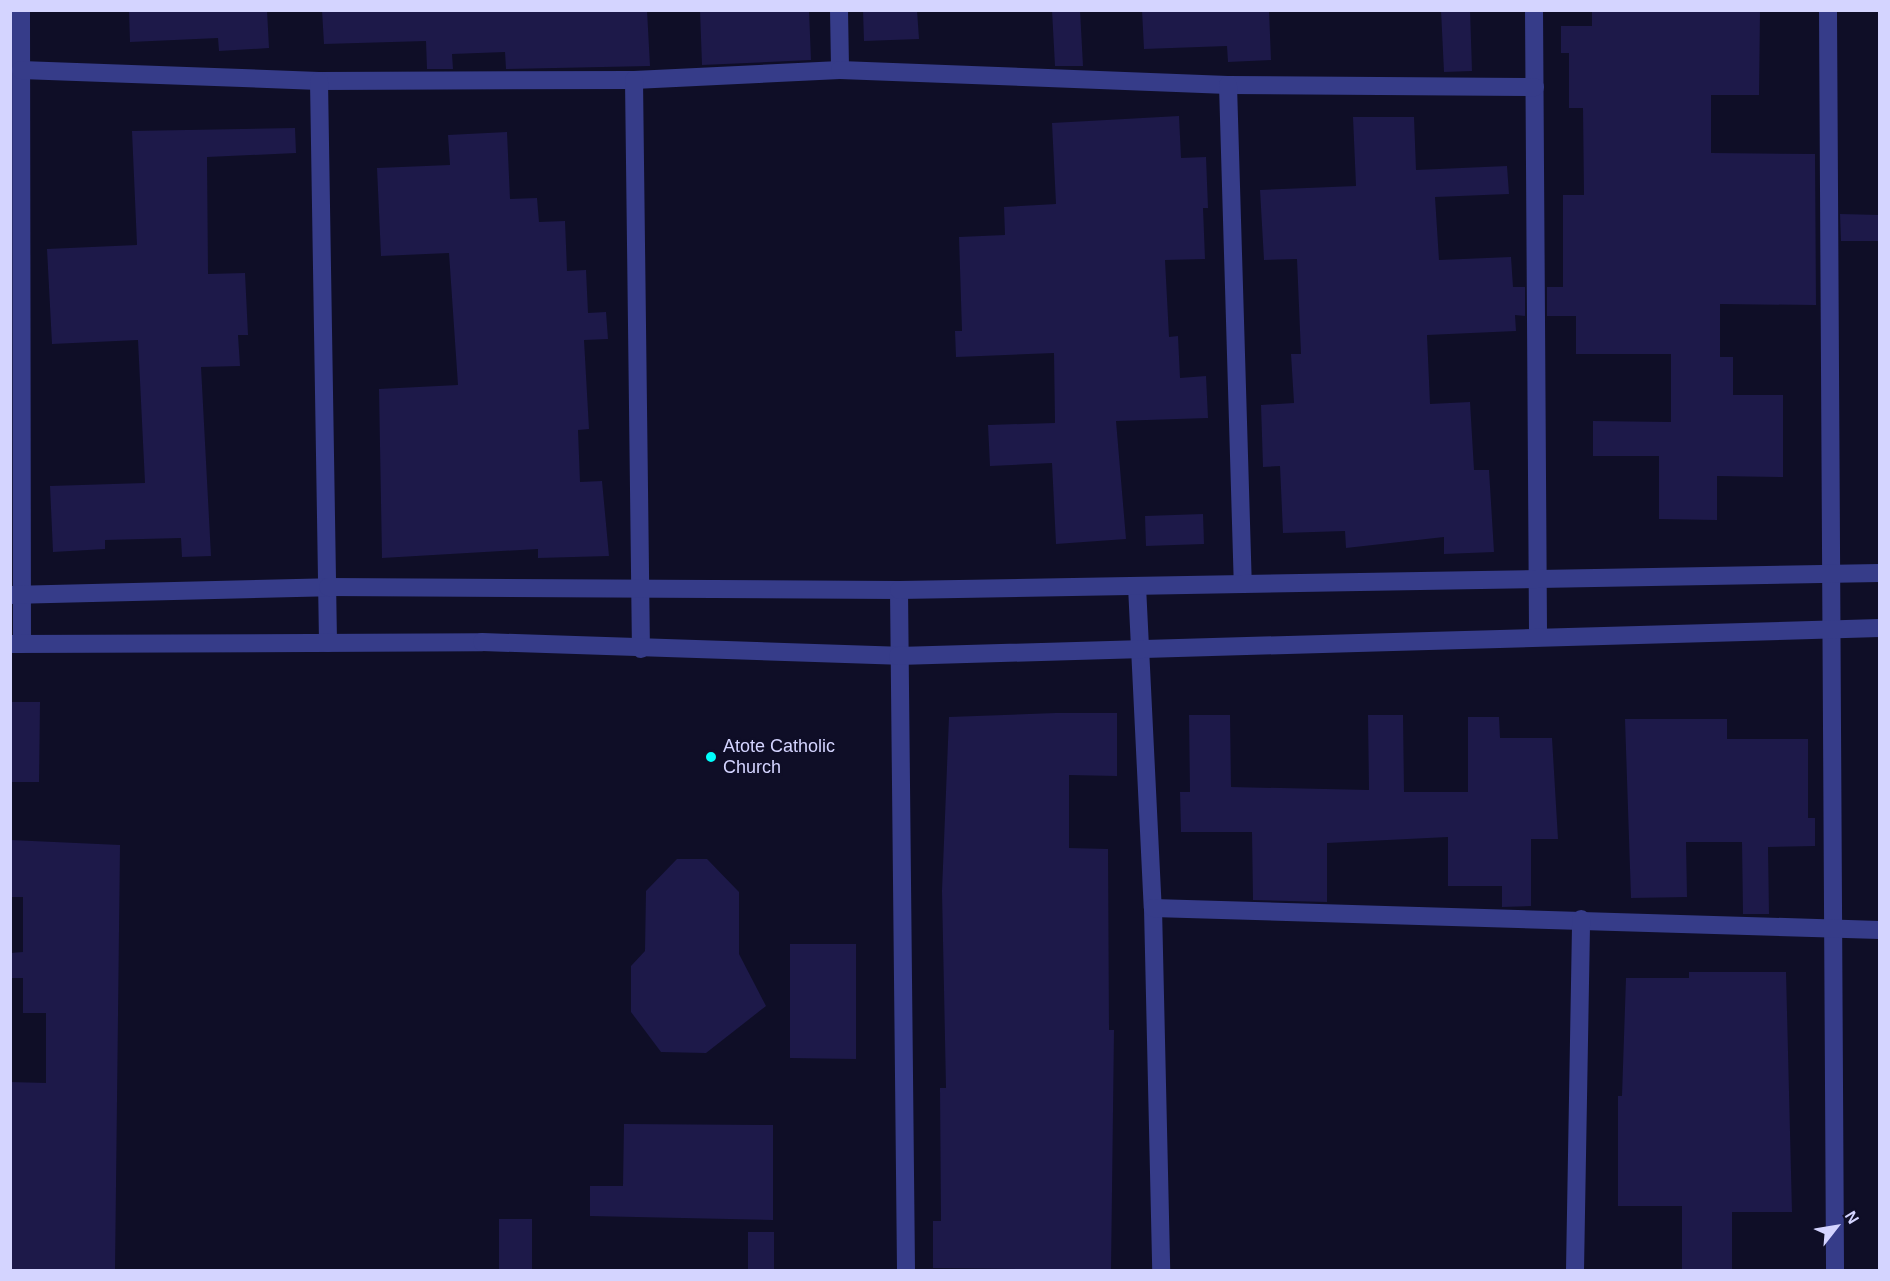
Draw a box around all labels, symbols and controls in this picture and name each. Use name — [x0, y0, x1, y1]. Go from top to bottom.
place label: Atote Catholic Church — [723, 736, 835, 778]
marker: Atote Catholic Church — [704, 750, 718, 764]
north arrow — [1806, 1197, 1866, 1257]
text: N — [1842, 1208, 1862, 1227]

